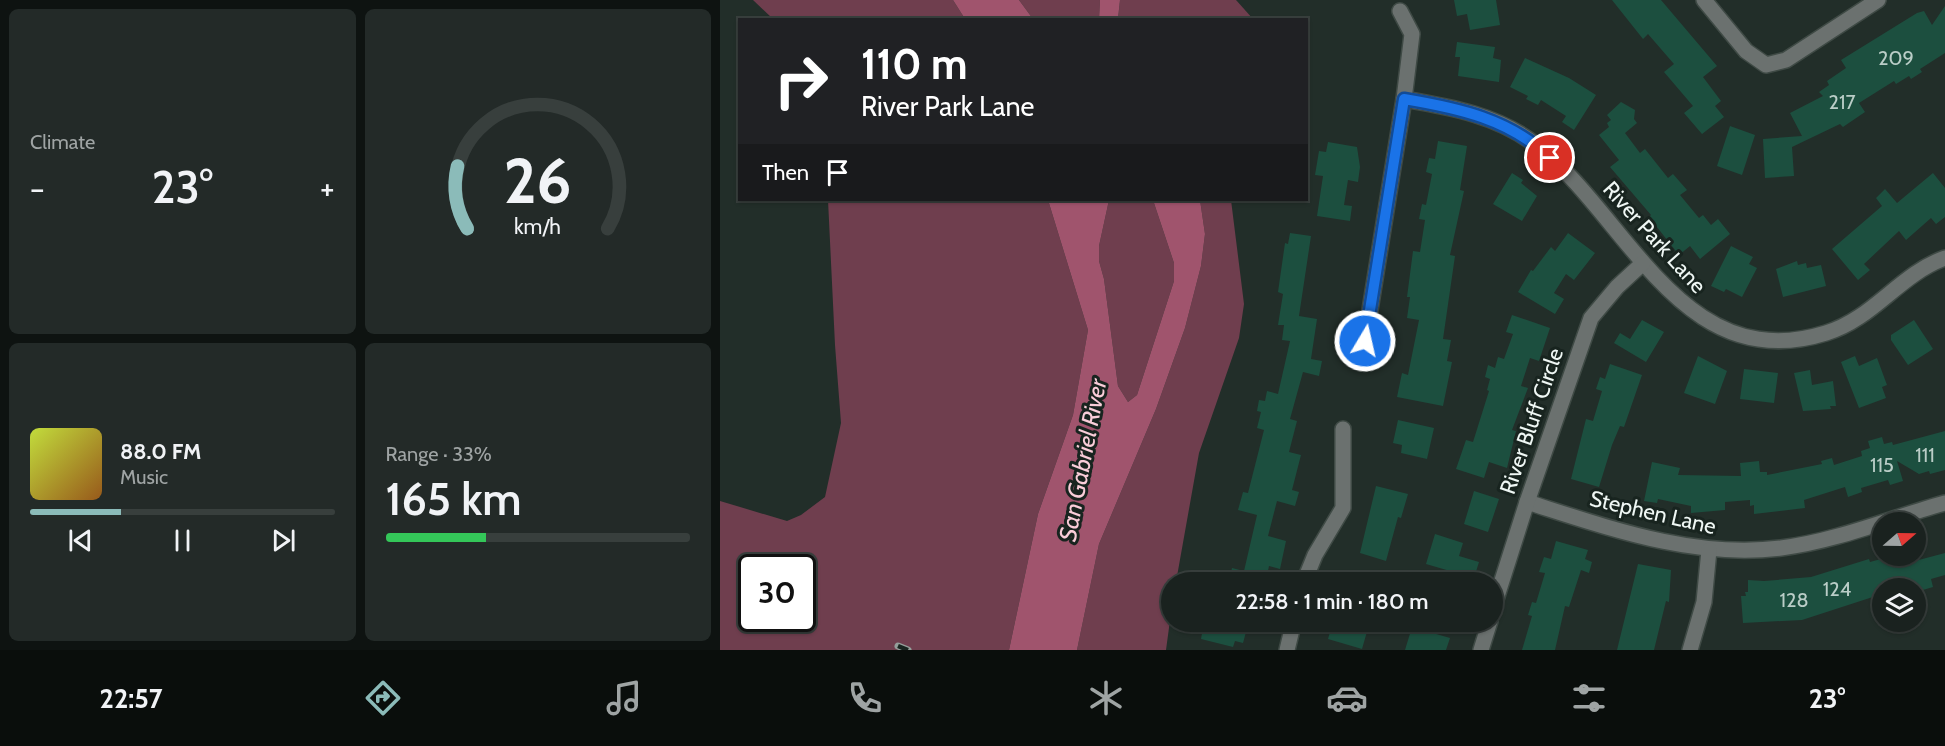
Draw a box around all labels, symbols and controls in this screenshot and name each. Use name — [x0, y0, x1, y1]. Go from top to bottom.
text: 110 m — [861, 38, 968, 90]
icon: right — [762, 42, 840, 120]
house number: 209 — [1878, 46, 1914, 70]
text: River Park Lane — [861, 90, 1034, 123]
house number: 217 — [1828, 90, 1856, 114]
text: Climate — [30, 130, 95, 154]
pin — [1524, 132, 1575, 183]
icon: arrive — [1533, 141, 1566, 174]
text: 26 — [504, 143, 572, 219]
icon: arrive — [821, 156, 854, 189]
text: Then — [762, 159, 809, 186]
text: 23° — [152, 160, 213, 214]
text: − — [30, 168, 45, 208]
text: + — [320, 168, 335, 208]
street label: River Park Lane — [1597, 176, 1712, 299]
text: km/h — [514, 213, 561, 239]
position arrow — [1333, 309, 1397, 373]
street label: River Bluff Circle — [1494, 345, 1569, 498]
water label: San Gabriel River — [1053, 375, 1113, 544]
text: 88.0 FM — [120, 438, 201, 465]
text: Range · 33% — [386, 442, 492, 466]
house number: 111 — [1915, 443, 1935, 467]
house number: 115 — [1870, 453, 1894, 477]
text: Music — [120, 465, 168, 489]
text: 165 km — [386, 472, 522, 526]
street label: Stephen Lane — [1587, 485, 1719, 540]
north arrow — [1872, 512, 1926, 566]
map controls — [1872, 512, 1926, 632]
icon: previous — [64, 524, 97, 557]
icon: pause — [166, 524, 199, 557]
icon: next — [267, 524, 300, 557]
speed limit sign: 30 — [738, 554, 816, 632]
house number: 124 — [1823, 577, 1852, 601]
button: layers — [1872, 578, 1926, 632]
text: 22:58 · 1 min · 180 m — [1235, 588, 1429, 615]
house number: 128 — [1779, 588, 1809, 612]
icon: directions — [362, 677, 404, 719]
icon: music — [603, 677, 645, 719]
icon: phone — [844, 677, 886, 719]
icon: climate — [1085, 677, 1127, 719]
icon: car — [1326, 677, 1368, 719]
icon: filters — [1568, 677, 1610, 719]
text: 22:57 — [100, 682, 162, 715]
text: 23° — [1809, 682, 1845, 715]

